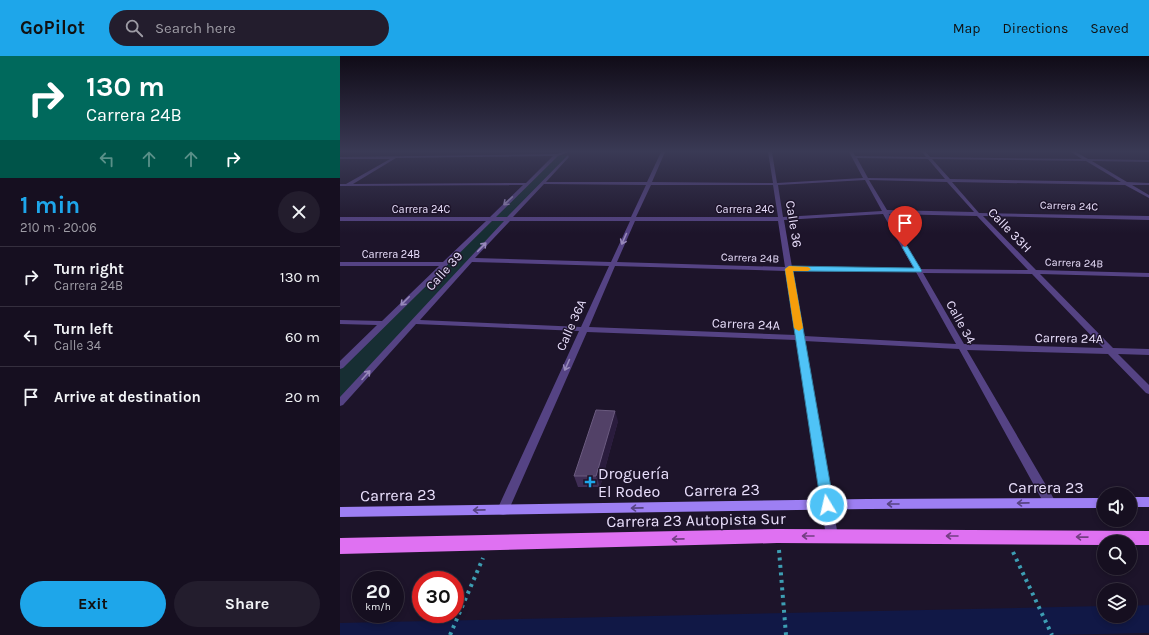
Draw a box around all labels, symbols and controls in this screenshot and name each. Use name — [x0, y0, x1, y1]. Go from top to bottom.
search box — [109, 10, 389, 46]
text: GoPilot — [20, 17, 85, 39]
icon: search — [123, 17, 145, 39]
text: Search here — [155, 19, 236, 37]
text: Map — [953, 20, 981, 37]
text: Directions — [1003, 20, 1068, 37]
text: Saved — [1090, 20, 1129, 37]
text: 130 m — [86, 70, 165, 103]
icon: right — [20, 72, 72, 124]
text: Carrera 24B — [86, 104, 182, 126]
icon: left — [96, 148, 118, 170]
icon: ahead — [138, 148, 160, 170]
icon: ahead — [180, 148, 202, 170]
icon: right — [222, 148, 244, 170]
text: 1 min — [20, 191, 80, 219]
button: close — [278, 191, 320, 233]
one-way arrow — [503, 196, 513, 206]
street label: Carrera 24C — [1040, 198, 1099, 214]
street label: Calle 36 — [783, 199, 805, 249]
street label: Carrera 24C — [392, 203, 450, 216]
street label: Carrera 24C — [716, 203, 774, 216]
street label: Calle 33H — [985, 205, 1035, 255]
pin — [888, 206, 922, 247]
icon: arrive — [894, 212, 916, 234]
text: 210 m · 20:06 — [20, 220, 97, 235]
one-way arrow — [620, 232, 627, 244]
one-way arrow — [477, 242, 487, 252]
street label: Carrera 24B — [362, 248, 420, 261]
street label: Calle 39 — [423, 248, 465, 294]
street label: Carrera 24B — [721, 250, 780, 266]
street label: Carrera 24B — [1045, 255, 1104, 271]
text: Turn right — [54, 260, 124, 278]
icon: right — [20, 266, 42, 288]
text: 130 m — [280, 268, 320, 286]
text: Carrera 24B — [54, 278, 123, 293]
one-way arrow — [400, 296, 410, 306]
street label: Calle 36A — [553, 296, 589, 353]
street label: Calle 34 — [943, 298, 979, 346]
street label: Carrera 24A — [712, 315, 781, 333]
text: Turn left — [54, 320, 113, 338]
icon: left — [20, 326, 42, 348]
text: 60 m — [285, 328, 320, 346]
street label: Carrera 24A — [1035, 330, 1104, 346]
text: Calle 34 — [54, 338, 101, 353]
one-way arrow — [563, 358, 571, 370]
one-way arrow — [362, 369, 371, 380]
icon: arrive — [20, 386, 42, 408]
text: Arrive at destination — [54, 388, 201, 406]
text: 20 m — [285, 388, 320, 406]
place label: Droguería El Rodeo — [598, 464, 669, 501]
marker: Droguería El Rodeo — [585, 477, 595, 487]
street label: Carrera 23 — [1008, 478, 1084, 497]
street label: Carrera 23 — [684, 480, 760, 500]
position arrow — [806, 484, 848, 526]
street label: Carrera 23 — [360, 485, 436, 505]
map controls — [1097, 487, 1137, 623]
button: sound — [1097, 487, 1137, 527]
one-way arrow — [1017, 499, 1030, 507]
one-way arrow — [887, 500, 900, 508]
one-way arrow — [631, 504, 644, 511]
one-way arrow — [473, 506, 486, 514]
street label: Carrera 23 Autopista Sur — [606, 509, 786, 531]
one-way arrow — [802, 532, 815, 540]
one-way arrow — [946, 532, 959, 540]
one-way arrow — [1076, 533, 1089, 541]
one-way arrow — [672, 535, 685, 542]
button: search — [1097, 535, 1137, 575]
speed limit sign: 30 — [412, 571, 464, 623]
text: 20 — [366, 580, 390, 603]
button: Exit — [20, 581, 166, 627]
button: Share — [174, 581, 320, 627]
button: layers — [1097, 583, 1137, 623]
text: km/h — [365, 601, 391, 613]

